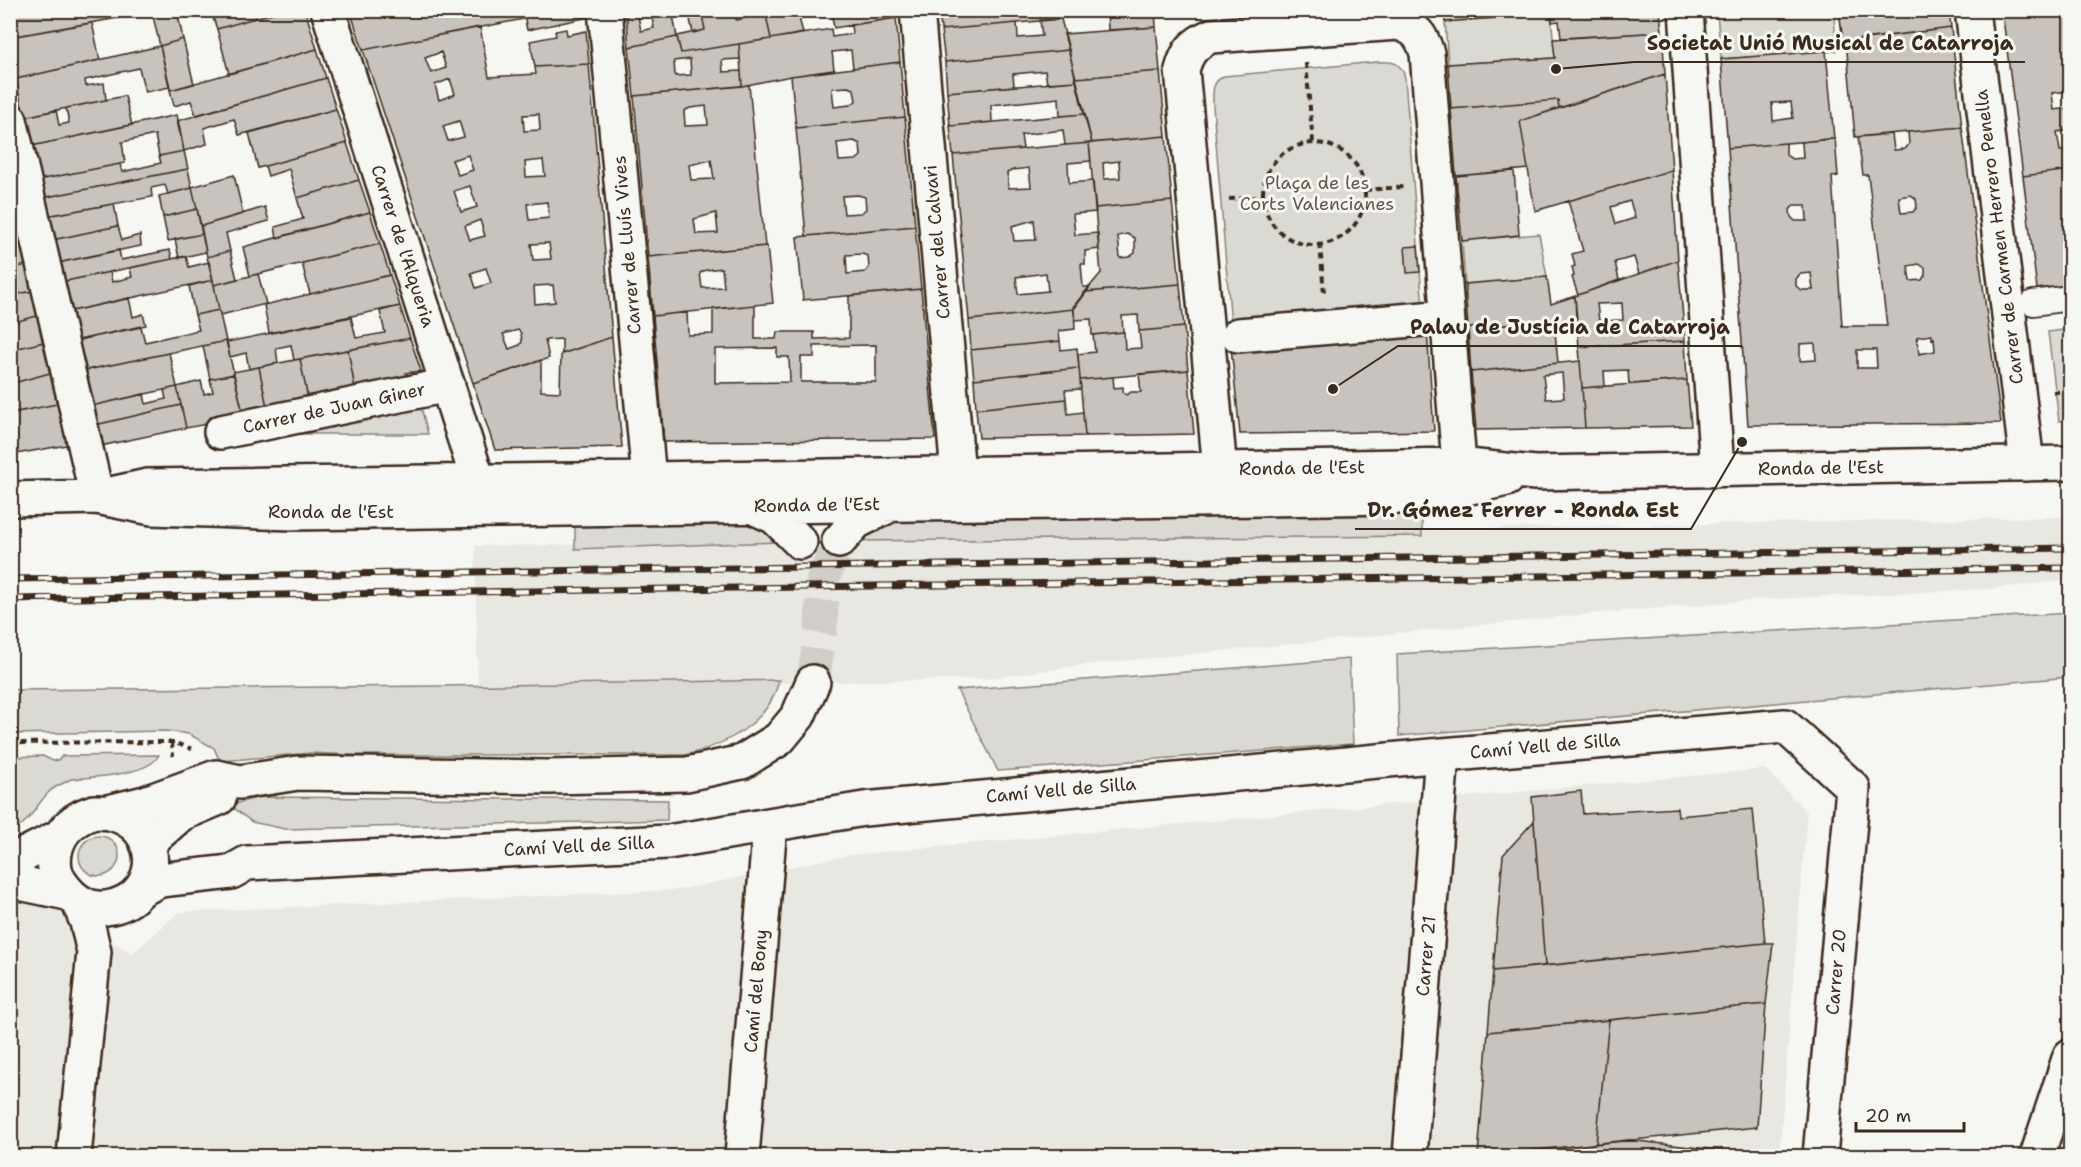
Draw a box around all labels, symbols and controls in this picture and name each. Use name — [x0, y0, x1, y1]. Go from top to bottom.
callout: Societat Unió Musical de Catarroja — [1634, 24, 2025, 62]
text: Societat Unió Musical de Catarroja — [1647, 30, 2014, 56]
street label: Carrer de Carmen Herrero Penella — [1969, 88, 2029, 386]
street label: Carrer de Lluís Vives — [607, 155, 647, 335]
street label: Carrer de l'Alqueria — [365, 162, 441, 330]
street label: Carrer del Calvari — [918, 164, 956, 320]
park label: Plaça de les Corts Valencianes — [1240, 171, 1394, 216]
callout: Palau de Justícia de Catarroja — [1398, 308, 1742, 346]
text: Palau de Justícia de Catarroja — [1410, 314, 1730, 340]
street label: Carrer de Juan Giner — [240, 377, 428, 439]
street label: Ronda de l'Est — [1239, 455, 1365, 481]
street label: Ronda de l'Est — [1758, 455, 1884, 481]
callout: Dr. Gómez Ferrer - Ronda Est — [1355, 491, 1691, 529]
street label: Ronda de l'Est — [754, 492, 880, 518]
text: Dr. Gómez Ferrer - Ronda Est — [1367, 497, 1679, 523]
street label: Ronda de l'Est — [268, 500, 394, 524]
street label: Camí Vell de Silla — [1469, 727, 1621, 765]
street label: Camí Vell de Silla — [985, 771, 1137, 809]
street label: Camí Vell de Silla — [503, 830, 655, 862]
street label: Carrer 21 — [1411, 915, 1441, 997]
street label: Camí del Bony — [739, 928, 773, 1054]
street label: Carrer 20 — [1820, 928, 1852, 1016]
scale bar — [1856, 1095, 1964, 1133]
text: 20 m — [1865, 1104, 1911, 1128]

